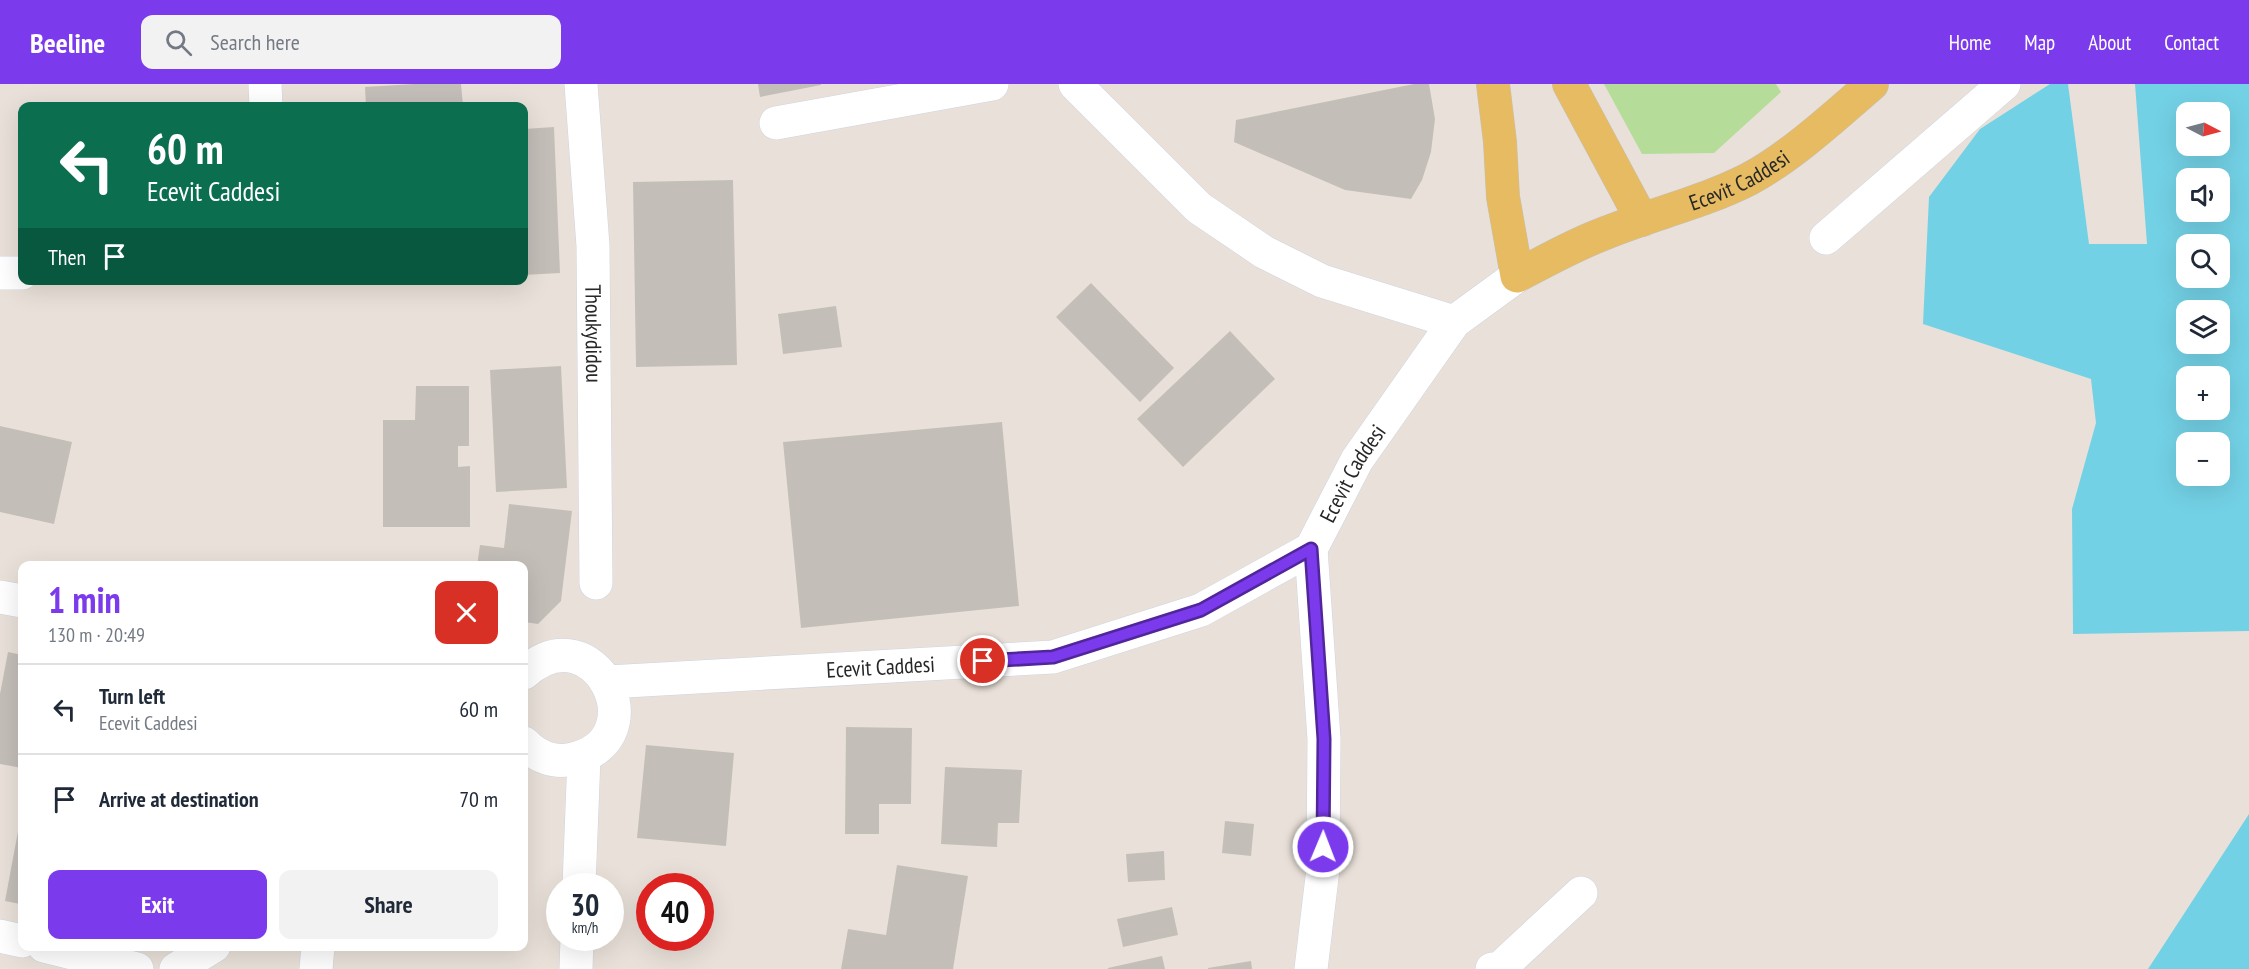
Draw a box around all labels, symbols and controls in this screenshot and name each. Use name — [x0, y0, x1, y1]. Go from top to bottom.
search box — [141, 15, 561, 69]
text: Beeline — [30, 24, 105, 61]
icon: search — [162, 26, 195, 59]
text: Search here — [210, 28, 300, 56]
text: Home — [1949, 29, 1991, 56]
text: Map — [2024, 29, 2055, 56]
text: About — [2088, 29, 2131, 56]
text: Contact — [2164, 29, 2219, 56]
north arrow — [2176, 102, 2230, 156]
map controls — [2176, 102, 2230, 486]
text: 60 m — [147, 121, 224, 176]
icon: left — [48, 126, 126, 204]
street label: Ecevit Caddesi — [1685, 144, 1795, 217]
button: sound — [2176, 168, 2230, 222]
text: Ecevit Caddesi — [147, 174, 280, 208]
button: search — [2176, 234, 2230, 288]
icon: arrive — [98, 240, 131, 273]
text: Then — [48, 243, 86, 271]
street label: Thoukydidou — [579, 284, 608, 383]
button: layers — [2176, 300, 2230, 354]
button: + — [2176, 366, 2230, 420]
street label: Ecevit Caddesi — [1313, 419, 1392, 527]
button: − — [2176, 432, 2230, 486]
text: 1 min — [48, 576, 121, 623]
button: close — [435, 581, 498, 644]
text: 130 m · 20:49 — [48, 622, 145, 648]
pin — [957, 635, 1008, 686]
icon: arrive — [966, 644, 999, 677]
street label: Ecevit Caddesi — [826, 650, 936, 684]
text: Turn left — [99, 682, 165, 710]
icon: left — [48, 693, 81, 726]
text: 60 m — [459, 695, 498, 723]
text: Ecevit Caddesi — [99, 710, 198, 736]
icon: arrive — [48, 783, 81, 816]
text: Arrive at destination — [99, 785, 259, 813]
text: 70 m — [459, 785, 498, 813]
position arrow — [1291, 815, 1355, 879]
button: Exit — [48, 870, 267, 939]
button: Share — [279, 870, 498, 939]
speed limit sign: 40 — [636, 873, 714, 951]
text: 30 — [571, 885, 599, 924]
text: km/h — [572, 918, 598, 937]

